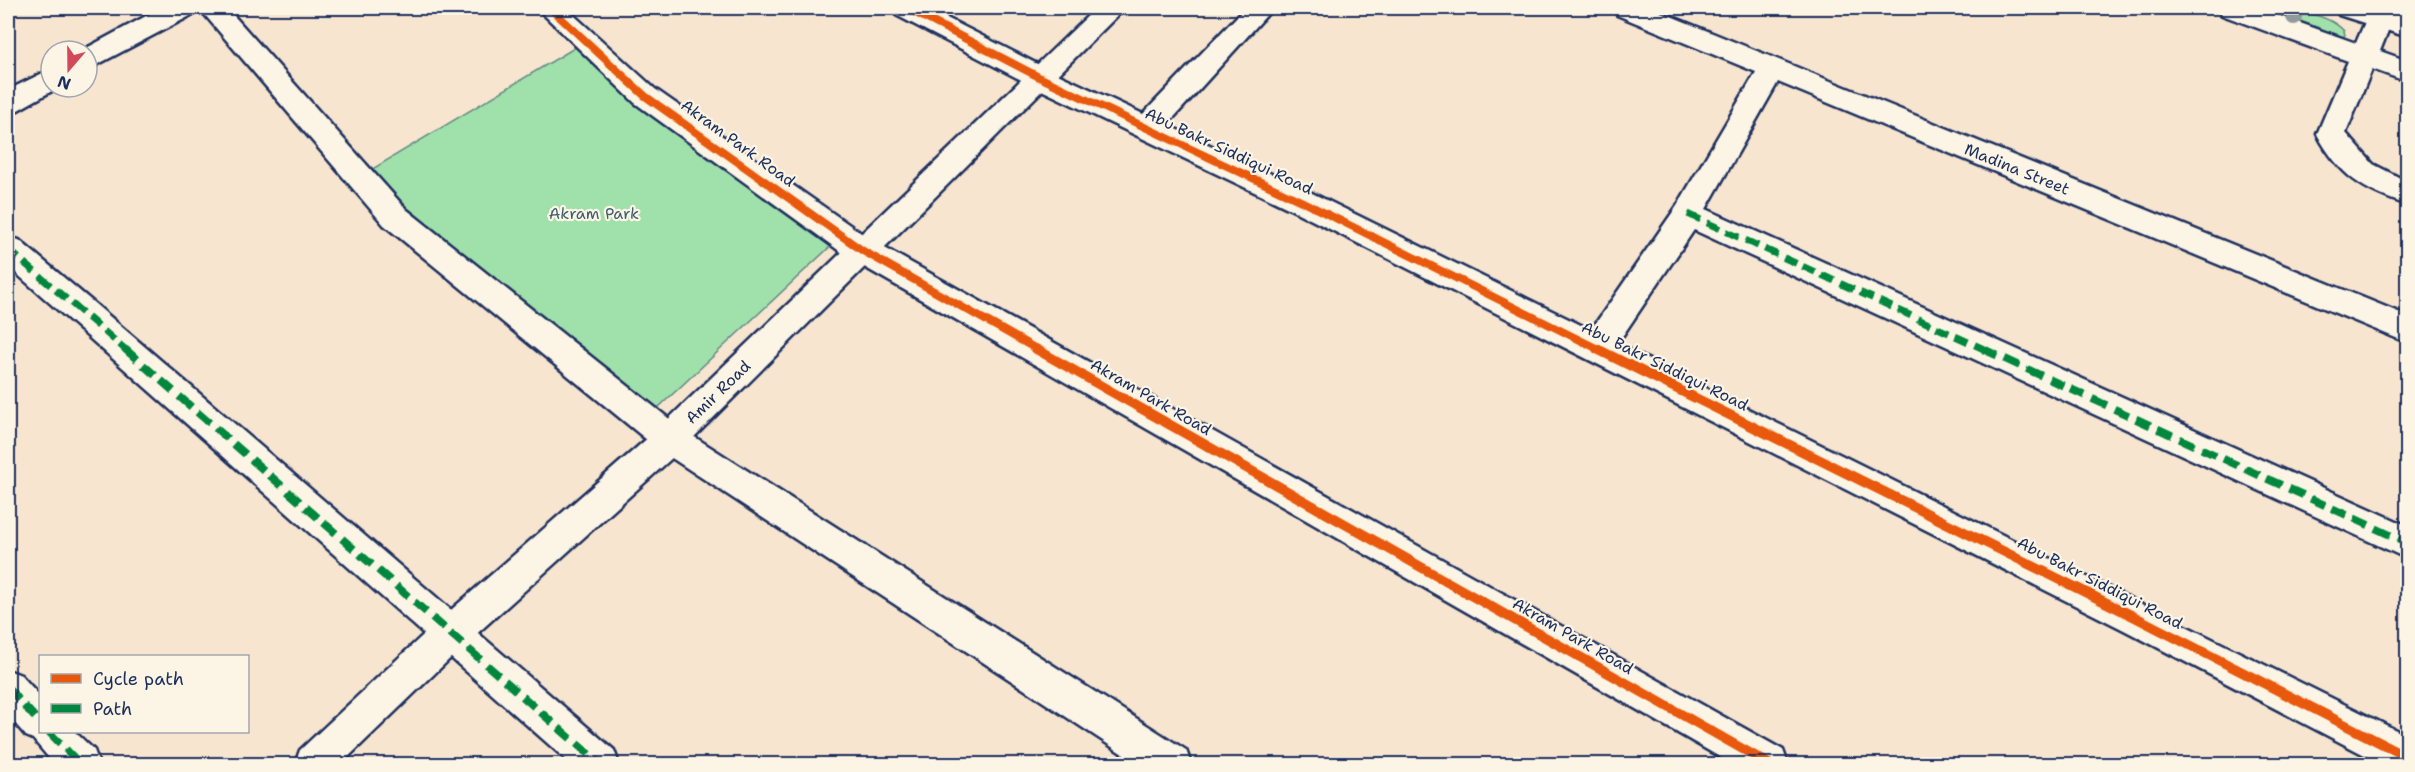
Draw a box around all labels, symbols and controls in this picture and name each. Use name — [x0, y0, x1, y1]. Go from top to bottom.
north arrow — [39, 39, 99, 99]
text: N — [54, 71, 74, 95]
street label: Akram Park Road — [677, 94, 799, 192]
street label: Abu Bakr Siddiqui Road — [1142, 103, 1316, 199]
street label: Madina Street — [1961, 138, 2073, 200]
park label: Akram Park — [549, 203, 639, 224]
street label: Abu Bakr Siddiqui Road — [1578, 316, 1752, 416]
street label: Akram Park Road — [1087, 354, 1215, 440]
street label: Amir Road — [681, 356, 755, 428]
street label: Abu Bakr Siddiqui Road — [2014, 532, 2186, 634]
street label: Akram Park Road — [1509, 593, 1637, 679]
legend — [39, 655, 249, 733]
text: Cycle path — [93, 667, 184, 691]
text: Path — [93, 697, 132, 721]

